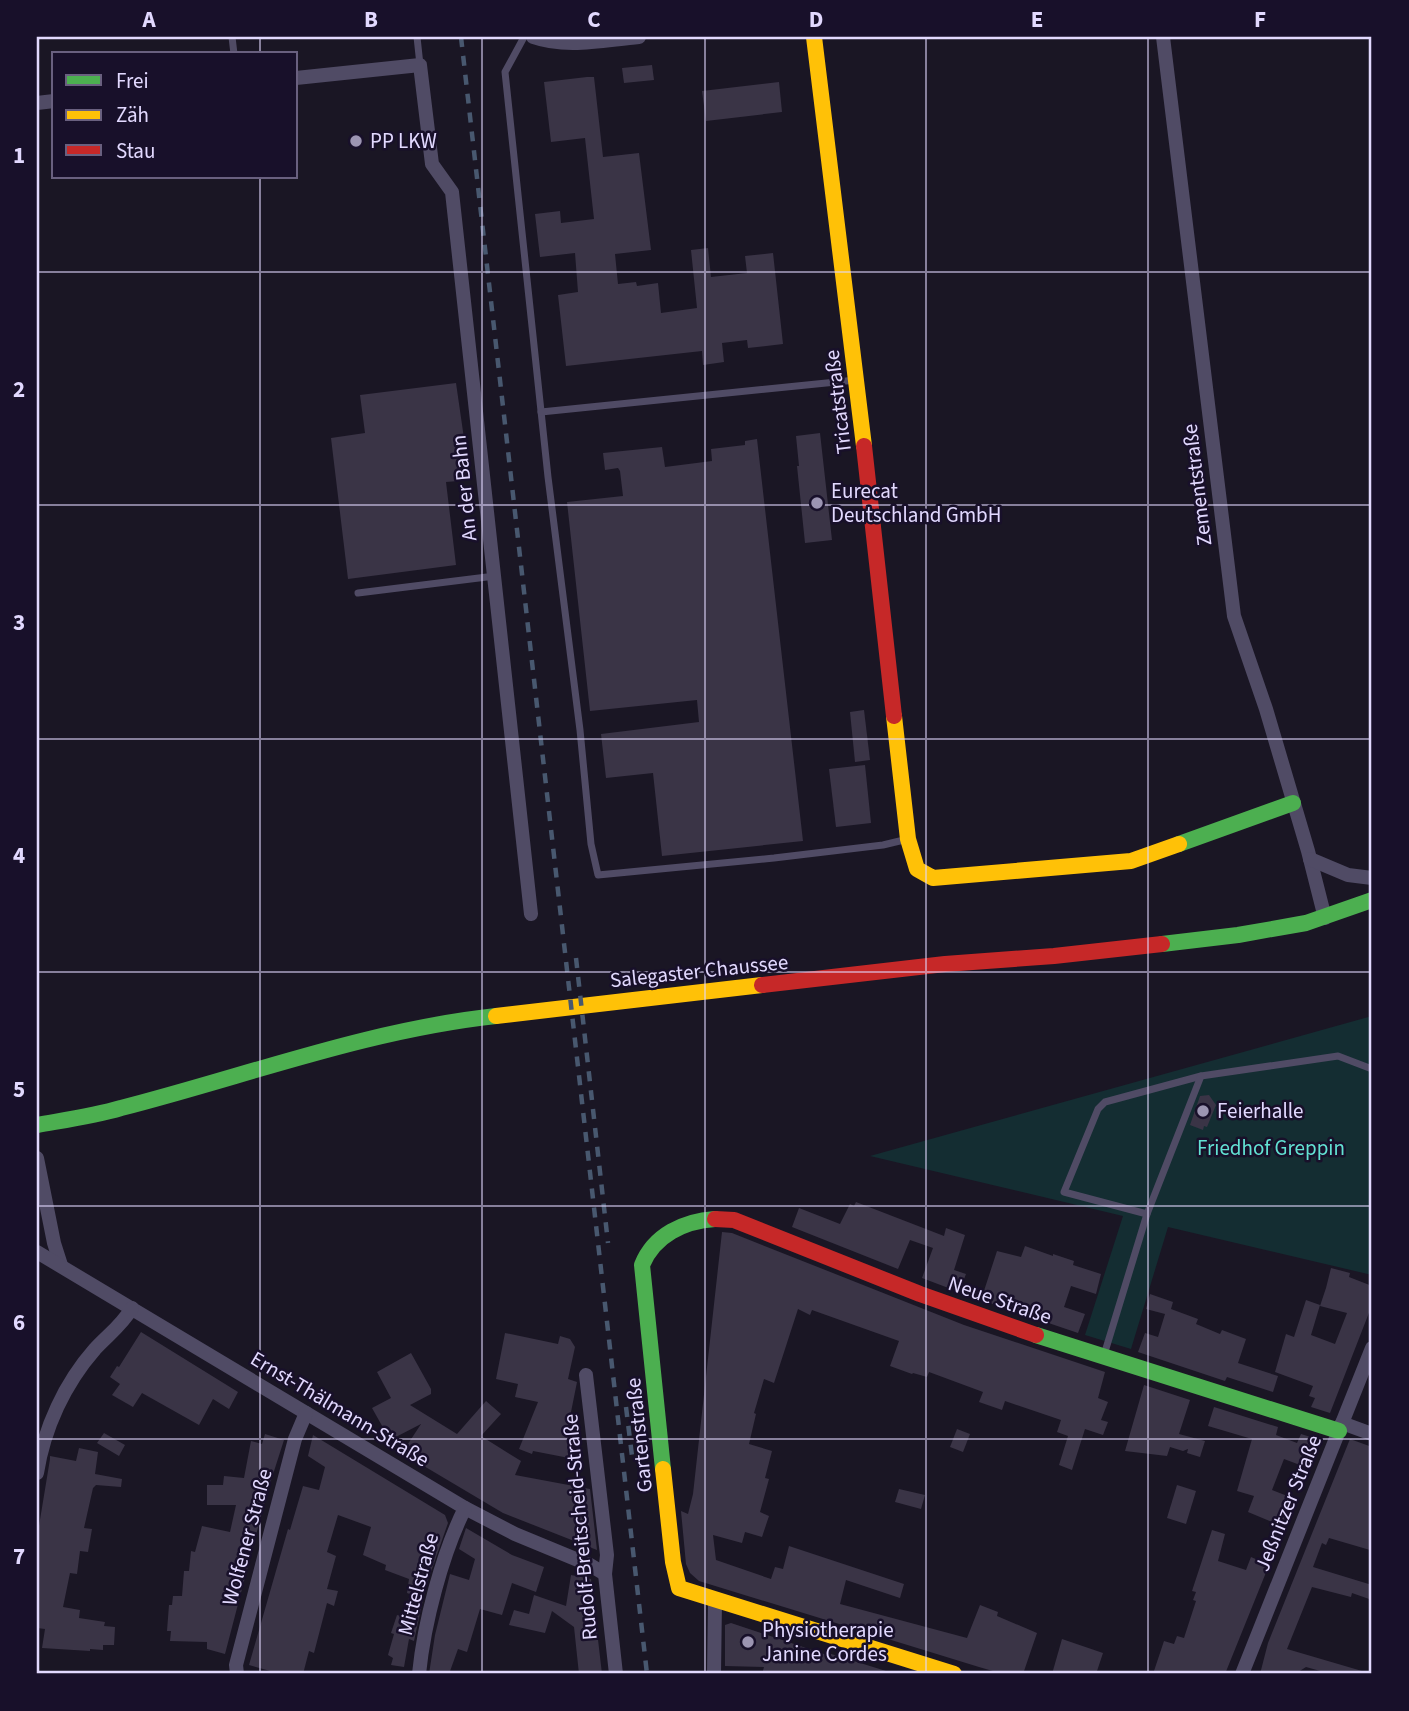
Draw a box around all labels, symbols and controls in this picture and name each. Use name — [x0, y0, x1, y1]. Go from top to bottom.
text: A — [141, 3, 156, 36]
text: B — [364, 3, 378, 36]
text: C — [587, 3, 601, 36]
text: D — [809, 3, 823, 36]
text: E — [1031, 3, 1043, 36]
text: F — [1254, 3, 1266, 36]
legend — [52, 52, 298, 178]
text: Frei — [116, 66, 149, 96]
text: Zäh — [116, 100, 149, 130]
place label: PP LKW — [370, 126, 437, 156]
marker: PP LKW — [348, 133, 364, 149]
text: Stau — [116, 136, 155, 166]
text: 1 — [13, 139, 25, 172]
street label: Tricatstraße — [817, 348, 859, 456]
text: 2 — [13, 373, 25, 406]
street label: Zementstraße — [1175, 422, 1219, 548]
street label: An der Bahn — [444, 433, 484, 543]
place label: Eurecat Deutschland GmbH — [831, 476, 1001, 530]
marker: Eurecat Deutschland GmbH — [809, 495, 825, 511]
text: 3 — [13, 606, 25, 639]
text: 4 — [13, 839, 25, 872]
street label: Salegaster Chaussee — [608, 947, 790, 995]
text: 5 — [13, 1073, 25, 1106]
place label: Feierhalle — [1217, 1096, 1304, 1126]
marker: Feierhalle — [1195, 1103, 1211, 1119]
park label: Friedhof Greppin — [1197, 1133, 1345, 1163]
street label: Neue Straße — [944, 1268, 1056, 1332]
text: 6 — [13, 1306, 25, 1339]
street label: Ernst-Thälmann-Straße — [245, 1344, 435, 1474]
street label: Gartenstraße — [618, 1376, 660, 1494]
street label: Rudolf-Breitscheid-Straße — [555, 1413, 605, 1641]
street label: Jeßnitzer Straße — [1247, 1430, 1329, 1576]
street label: Wolfener Straße — [214, 1465, 280, 1609]
street label: Mittelstraße — [390, 1529, 446, 1639]
text: 7 — [13, 1540, 25, 1573]
place label: Physiotherapie Janine Cordes — [762, 1615, 894, 1669]
marker: Physiotherapie Janine Cordes — [740, 1634, 756, 1650]

